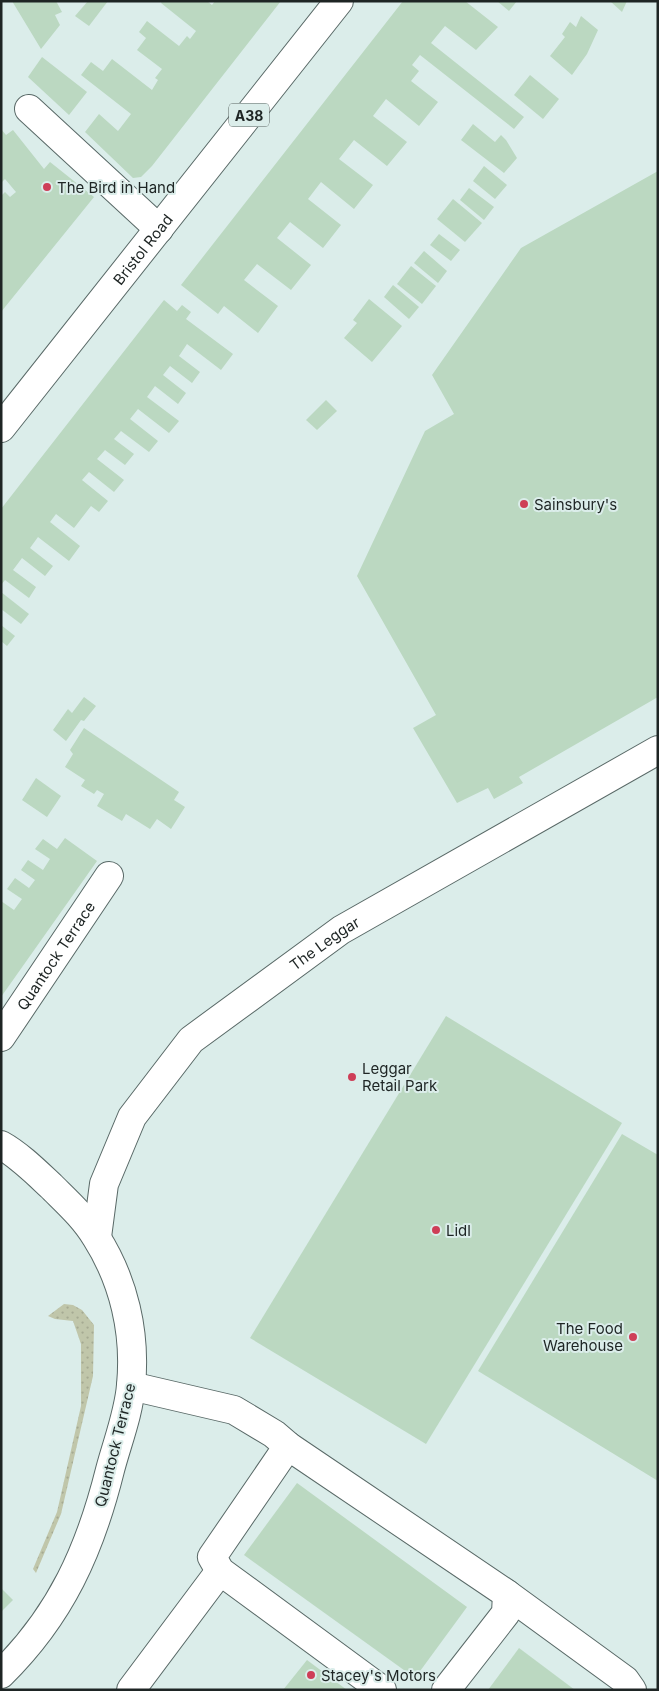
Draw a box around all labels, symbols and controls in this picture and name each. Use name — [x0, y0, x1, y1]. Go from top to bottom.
road number: A38 — [229, 104, 269, 126]
place label: The Bird in Hand — [57, 178, 175, 197]
marker: The Bird in Hand — [41, 181, 53, 193]
street label: Bristol Road — [109, 210, 176, 288]
place label: Sainsbury's — [534, 495, 617, 514]
marker: Sainsbury's — [518, 498, 530, 510]
street label: Quantock Terrace — [12, 898, 99, 1014]
street label: The Leggar — [286, 912, 363, 974]
place label: Leggar Retail Park — [362, 1059, 438, 1095]
marker: Leggar Retail Park — [346, 1071, 358, 1083]
place label: Lidl — [446, 1221, 471, 1240]
marker: Lidl — [430, 1224, 442, 1236]
place label: The Food Warehouse — [543, 1319, 623, 1355]
marker: The Food Warehouse — [627, 1331, 639, 1343]
street label: Quantock Terrace — [90, 1381, 140, 1509]
place label: Stacey's Motors — [321, 1666, 436, 1685]
marker: Stacey's Motors — [305, 1669, 317, 1681]

